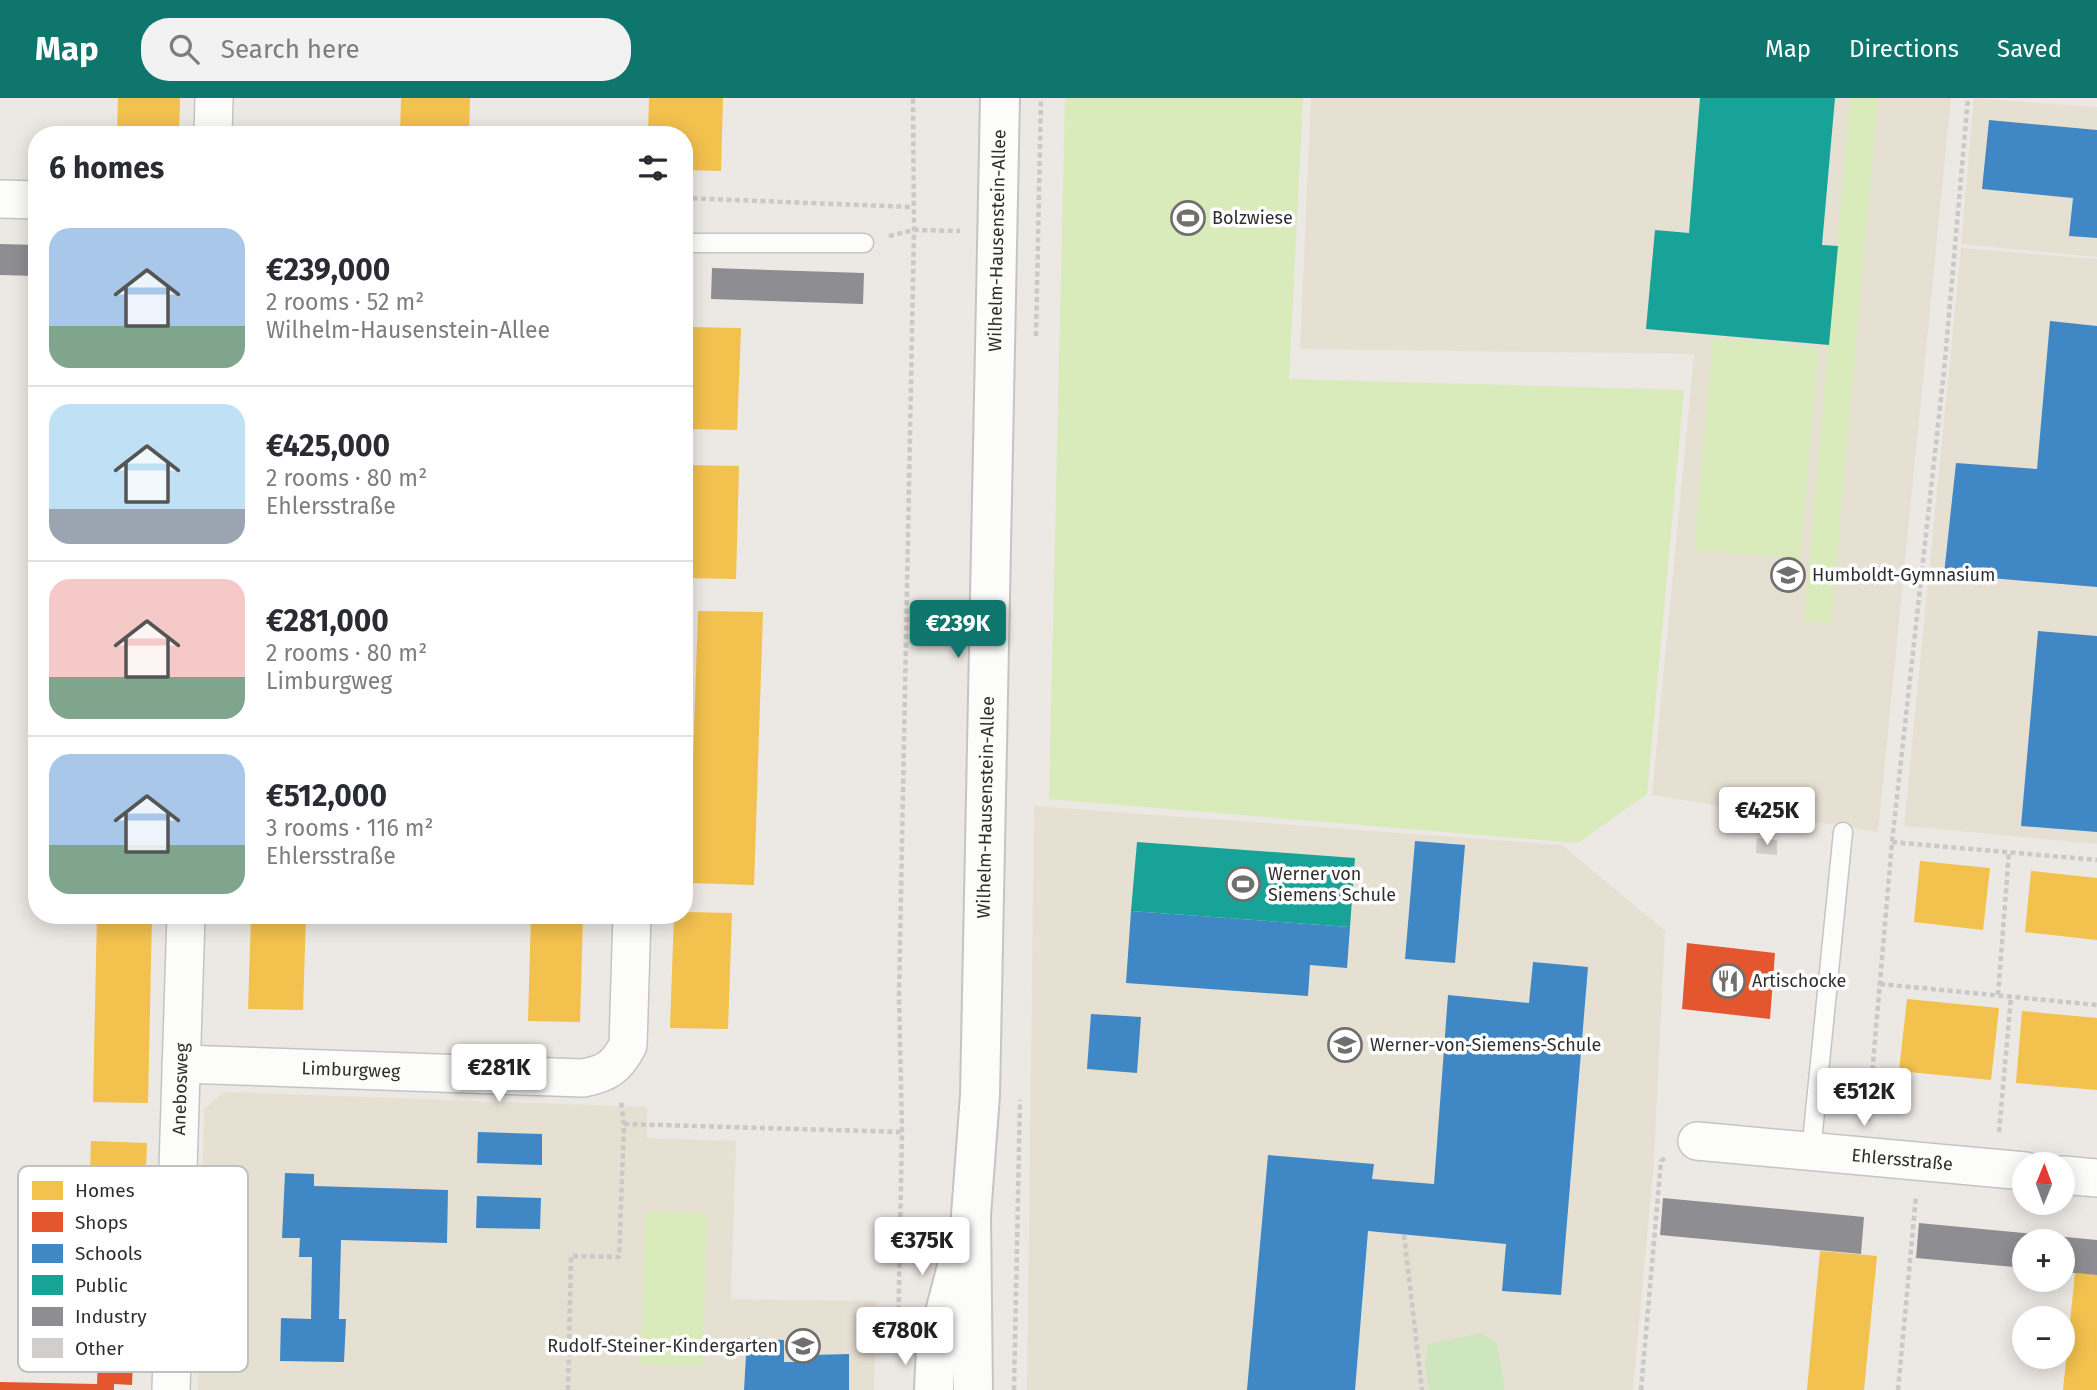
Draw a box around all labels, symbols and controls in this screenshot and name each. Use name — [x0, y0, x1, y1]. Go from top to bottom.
search box — [141, 18, 631, 81]
text: Map — [35, 29, 99, 69]
icon: search — [165, 30, 203, 68]
text: Search here — [221, 34, 360, 65]
text: Map — [1765, 35, 1811, 63]
text: Directions — [1849, 35, 1959, 63]
text: Saved — [1997, 35, 2062, 63]
street label: Wilhelm-Hausenstein-Allee — [984, 129, 1010, 352]
icon: filters — [634, 149, 672, 187]
text: 6 homes — [49, 150, 164, 186]
sports icon: Bolzwiese — [1169, 199, 1207, 237]
place label: Bolzwiese — [1212, 207, 1293, 229]
text: €239,000 — [266, 252, 390, 288]
icon: home — [105, 256, 189, 340]
text: 2 rooms · 52 m² — [266, 288, 424, 316]
text: Wilhelm-Hausenstein-Allee — [266, 316, 550, 344]
text: €425,000 — [266, 428, 390, 464]
icon: home — [105, 432, 189, 516]
text: 2 rooms · 80 m² — [266, 464, 427, 492]
text: Ehlersstraße — [266, 492, 396, 520]
school or university icon: Humboldt-Gymnasium — [1769, 556, 1807, 594]
place label: Humboldt-Gymnasium — [1812, 564, 1996, 586]
pin: €239K — [909, 601, 1007, 660]
text: €281,000 — [266, 603, 389, 639]
icon: home — [105, 607, 189, 691]
text: €239K — [926, 609, 990, 637]
text: 2 rooms · 80 m² — [266, 639, 427, 667]
text: Limburgweg — [266, 667, 392, 695]
street label: Wilhelm-Hausenstein-Allee — [973, 696, 999, 919]
text: €512,000 — [266, 778, 387, 814]
icon: home — [105, 782, 189, 866]
pin: €425K — [1718, 788, 1816, 847]
text: €425K — [1735, 796, 1799, 824]
text: 3 rooms · 116 m² — [266, 814, 434, 842]
text: Ehlersstraße — [266, 842, 396, 870]
place label: Werner von Siemens Schule — [1268, 863, 1396, 906]
sports icon: Werner von Siemens Schule — [1224, 865, 1262, 903]
restaurant icon: Artischocke — [1709, 962, 1747, 1000]
place label: Artischocke — [1752, 970, 1846, 992]
school or university icon: Werner-von-Siemens-Schule — [1326, 1026, 1364, 1064]
place label: Werner-von-Siemens-Schule — [1370, 1034, 1601, 1056]
street label: Anebosweg — [168, 1042, 193, 1136]
pin: €281K — [450, 1044, 548, 1104]
text: €281K — [467, 1053, 531, 1081]
street label: Limburgweg — [301, 1057, 401, 1083]
pin: €512K — [1815, 1068, 1913, 1128]
text: €512K — [1833, 1077, 1895, 1105]
street label: Ehlersstraße — [1851, 1144, 1954, 1175]
north arrow — [2012, 1152, 2076, 1214]
map controls — [2012, 1152, 2075, 1369]
legend — [18, 1166, 248, 1372]
text: Homes — [75, 1179, 135, 1202]
text: Shops — [75, 1211, 128, 1234]
pin: €375K — [873, 1218, 971, 1277]
text: €375K — [891, 1226, 953, 1254]
button: + — [2012, 1229, 2075, 1292]
text: Schools — [75, 1242, 142, 1265]
text: Public — [75, 1274, 128, 1297]
text: Industry — [75, 1305, 147, 1328]
button: − — [2012, 1306, 2075, 1369]
pin: €780K — [856, 1308, 954, 1367]
text: €780K — [872, 1316, 938, 1344]
school or university icon: Rudolf-Steiner-Kindergarten — [784, 1327, 822, 1365]
place label: Rudolf-Steiner-Kindergarten — [547, 1335, 778, 1357]
text: Other — [75, 1337, 124, 1360]

